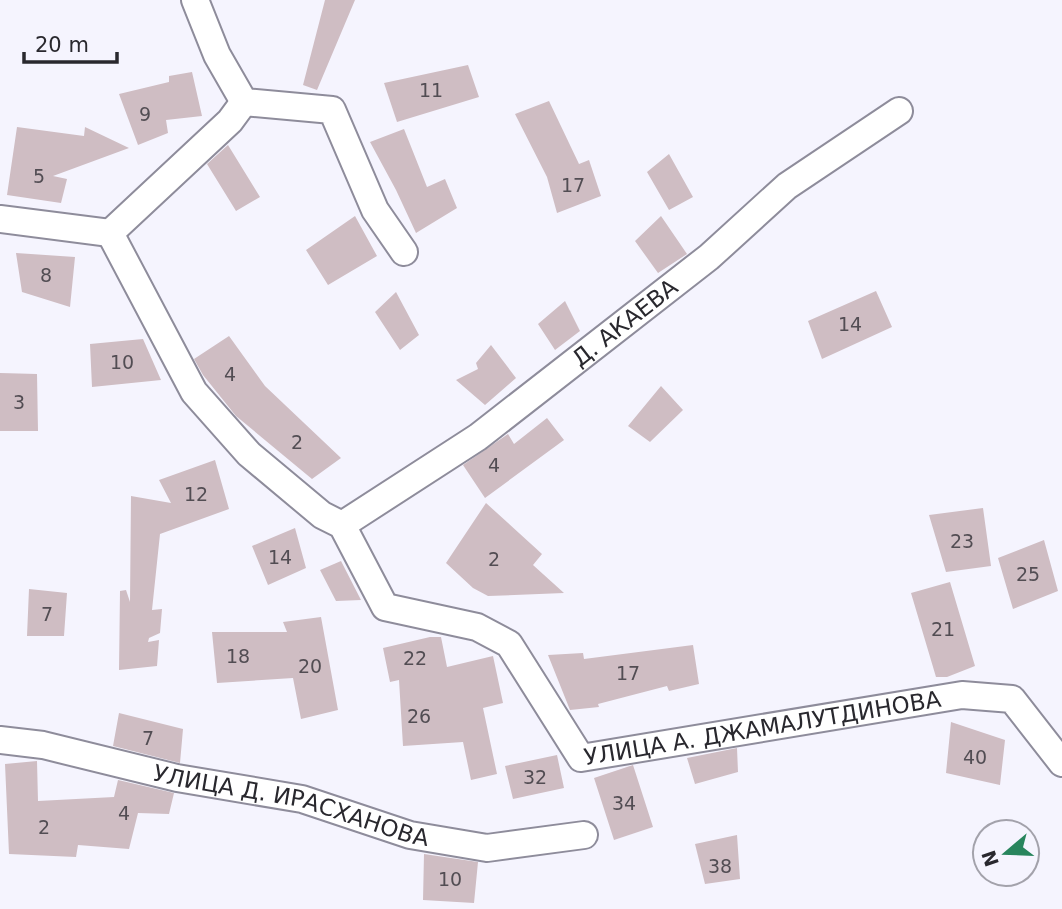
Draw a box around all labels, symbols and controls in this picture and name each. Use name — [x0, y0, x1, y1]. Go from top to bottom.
scale bar — [24, 21, 117, 65]
text: 20 m — [35, 33, 89, 57]
house number: 11 — [419, 79, 443, 101]
house number: 9 — [139, 103, 151, 125]
house number: 5 — [33, 165, 45, 187]
house number: 17 — [561, 174, 585, 196]
house number: 8 — [40, 264, 52, 286]
street label: Д. АКАЕВА — [567, 273, 683, 372]
house number: 14 — [838, 313, 862, 335]
house number: 10 — [110, 351, 134, 373]
house number: 4 — [224, 363, 236, 385]
house number: 3 — [13, 391, 25, 413]
house number: 2 — [291, 431, 303, 453]
house number: 4 — [488, 454, 500, 476]
house number: 12 — [184, 483, 208, 505]
house number: 23 — [950, 530, 974, 552]
house number: 14 — [268, 546, 292, 568]
house number: 2 — [488, 548, 500, 570]
house number: 25 — [1016, 563, 1040, 585]
house number: 7 — [41, 603, 53, 625]
house number: 21 — [931, 618, 955, 640]
house number: 18 — [226, 645, 250, 667]
house number: 22 — [403, 647, 427, 669]
house number: 20 — [298, 655, 322, 677]
house number: 17 — [616, 662, 640, 684]
street label: УЛИЦА А. ДЖАМАЛУТДИНОВА — [582, 686, 943, 770]
house number: 26 — [407, 705, 431, 727]
house number: 7 — [142, 727, 154, 749]
house number: 40 — [963, 746, 987, 768]
street label: УЛИЦА Д. ИРАСХАНОВА — [151, 760, 431, 851]
house number: 32 — [523, 766, 547, 788]
house number: 34 — [612, 792, 636, 814]
house number: 4 — [118, 802, 130, 824]
house number: 2 — [38, 816, 50, 838]
north arrow — [971, 818, 1041, 888]
text: N — [977, 847, 1003, 870]
house number: 38 — [708, 855, 732, 877]
house number: 10 — [438, 868, 462, 890]

